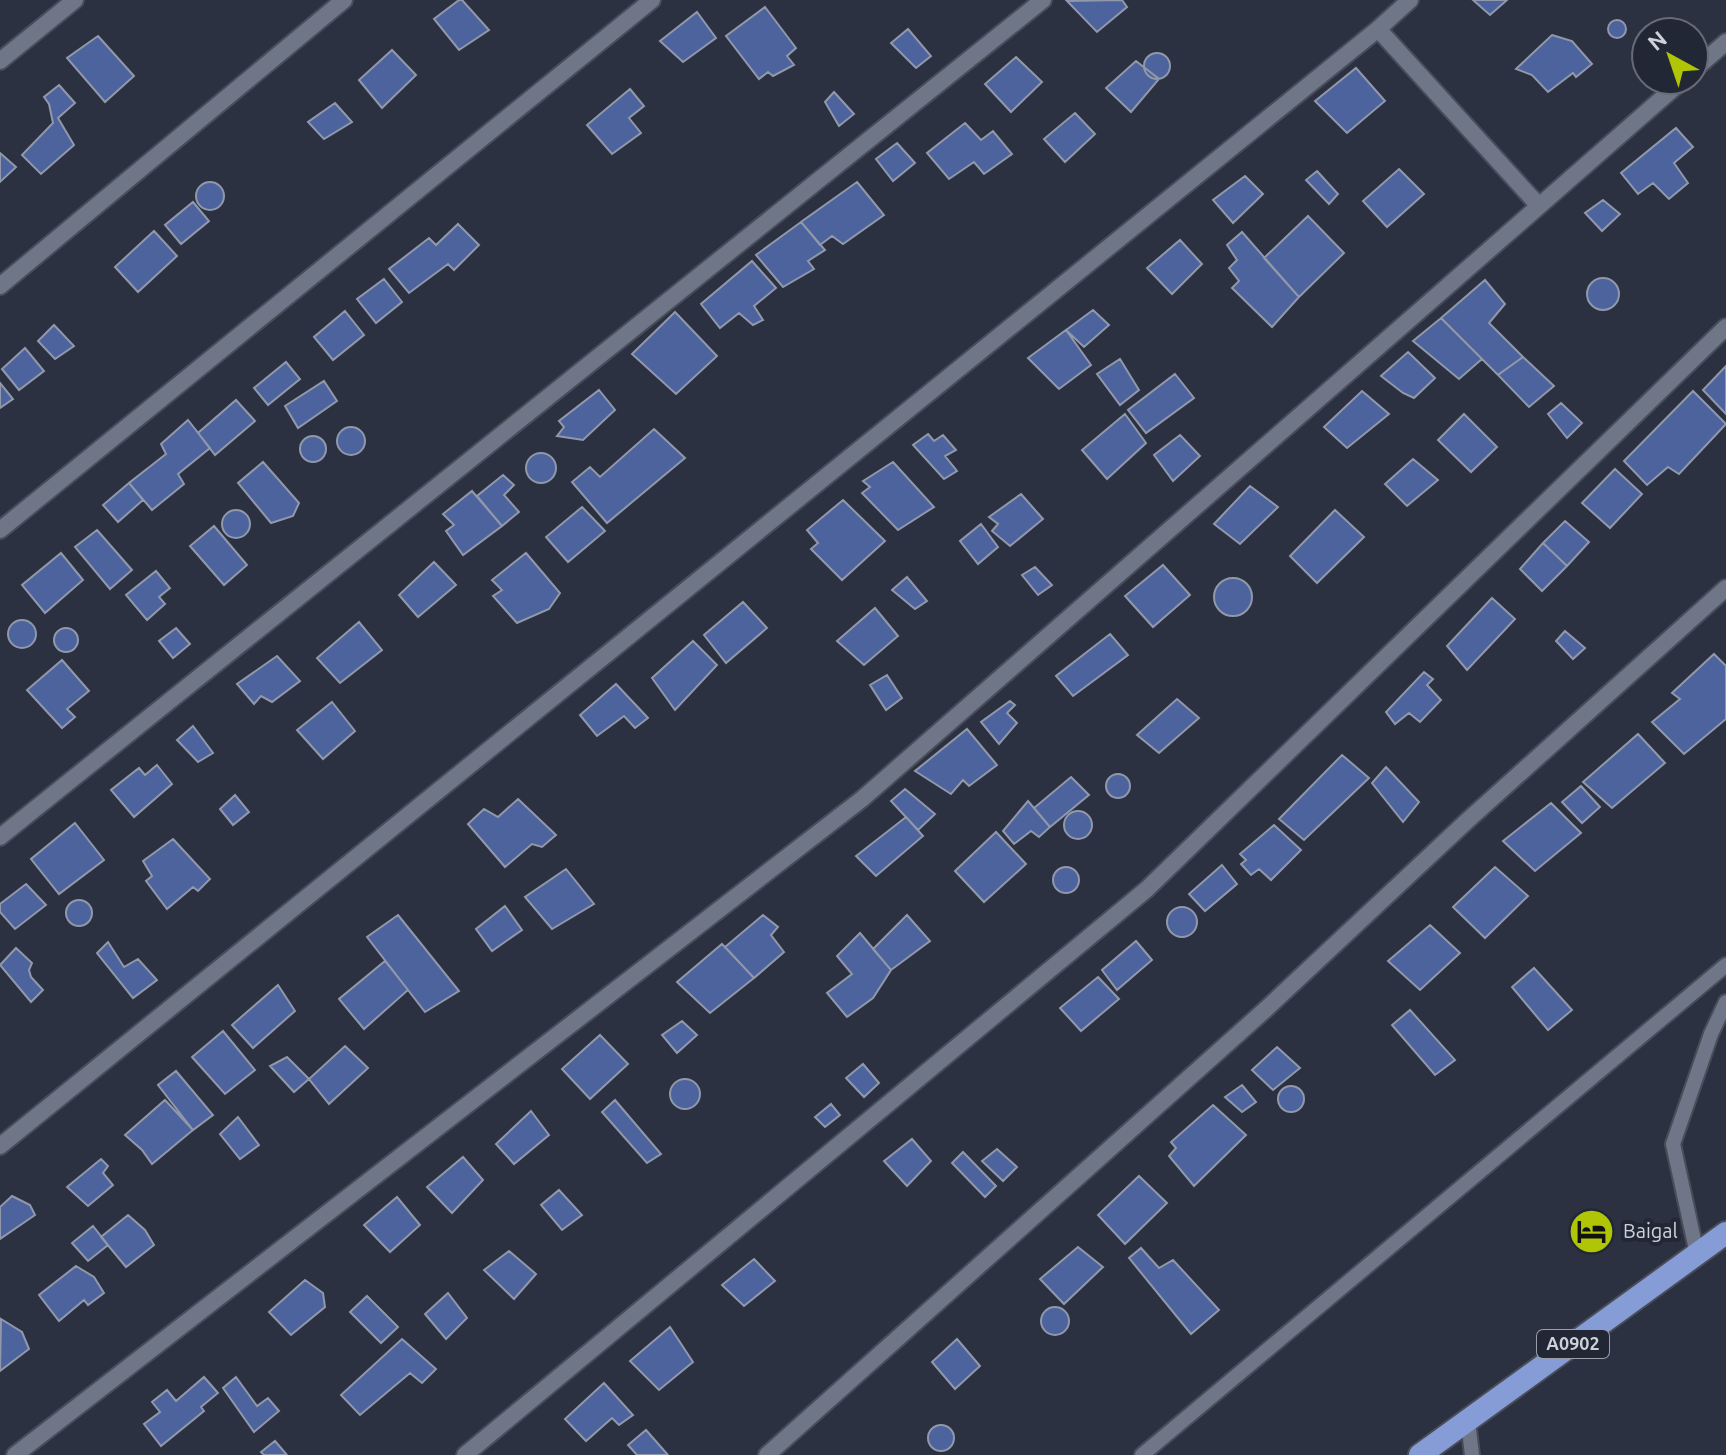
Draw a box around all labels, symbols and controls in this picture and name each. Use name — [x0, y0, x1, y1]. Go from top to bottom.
north arrow — [1630, 16, 1710, 96]
text: N — [1642, 25, 1671, 55]
hotel icon: Baigal — [1568, 1207, 1616, 1255]
place label: Baigal — [1623, 1219, 1678, 1242]
road number: A0902 — [1537, 1330, 1609, 1358]

